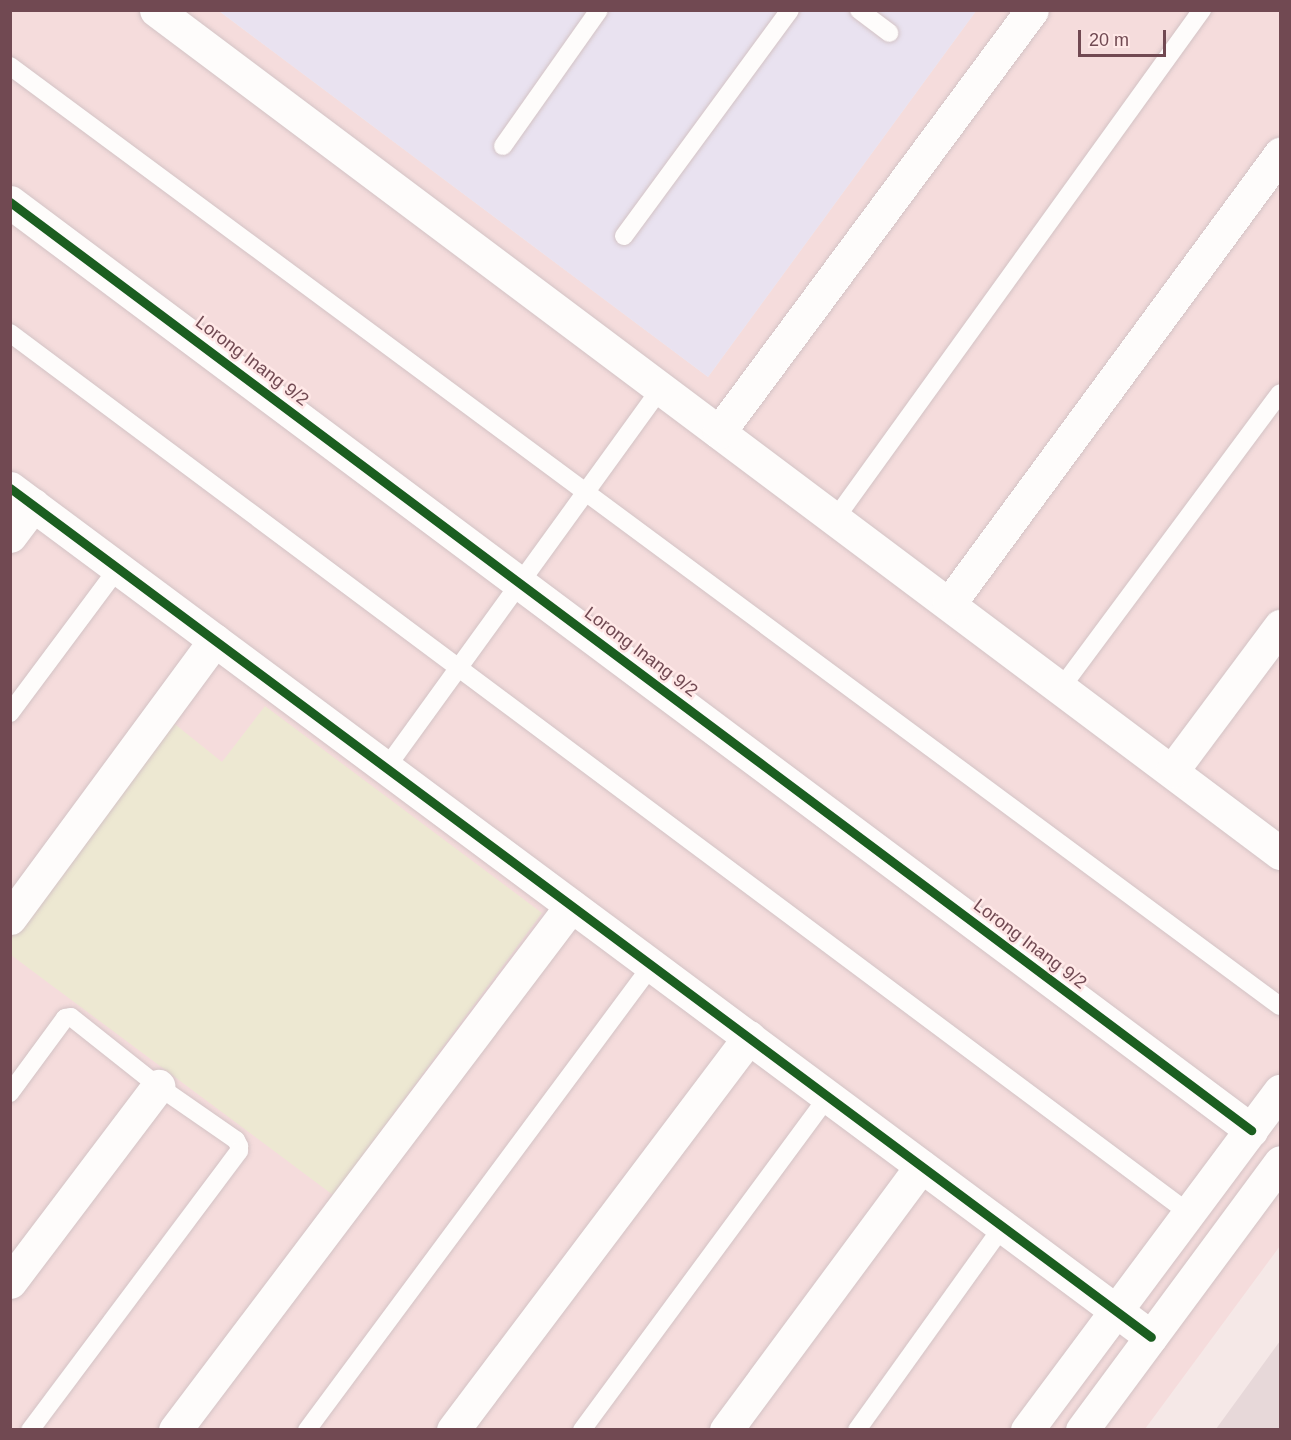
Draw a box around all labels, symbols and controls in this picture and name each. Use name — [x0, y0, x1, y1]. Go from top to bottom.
scale bar — [1081, 18, 1170, 56]
text: 20 m — [1089, 30, 1129, 50]
street label: Lorong Inang 9/2 — [191, 311, 313, 411]
street label: Lorong Inang 9/2 — [580, 602, 702, 702]
street label: Lorong Inang 9/2 — [969, 894, 1091, 994]

